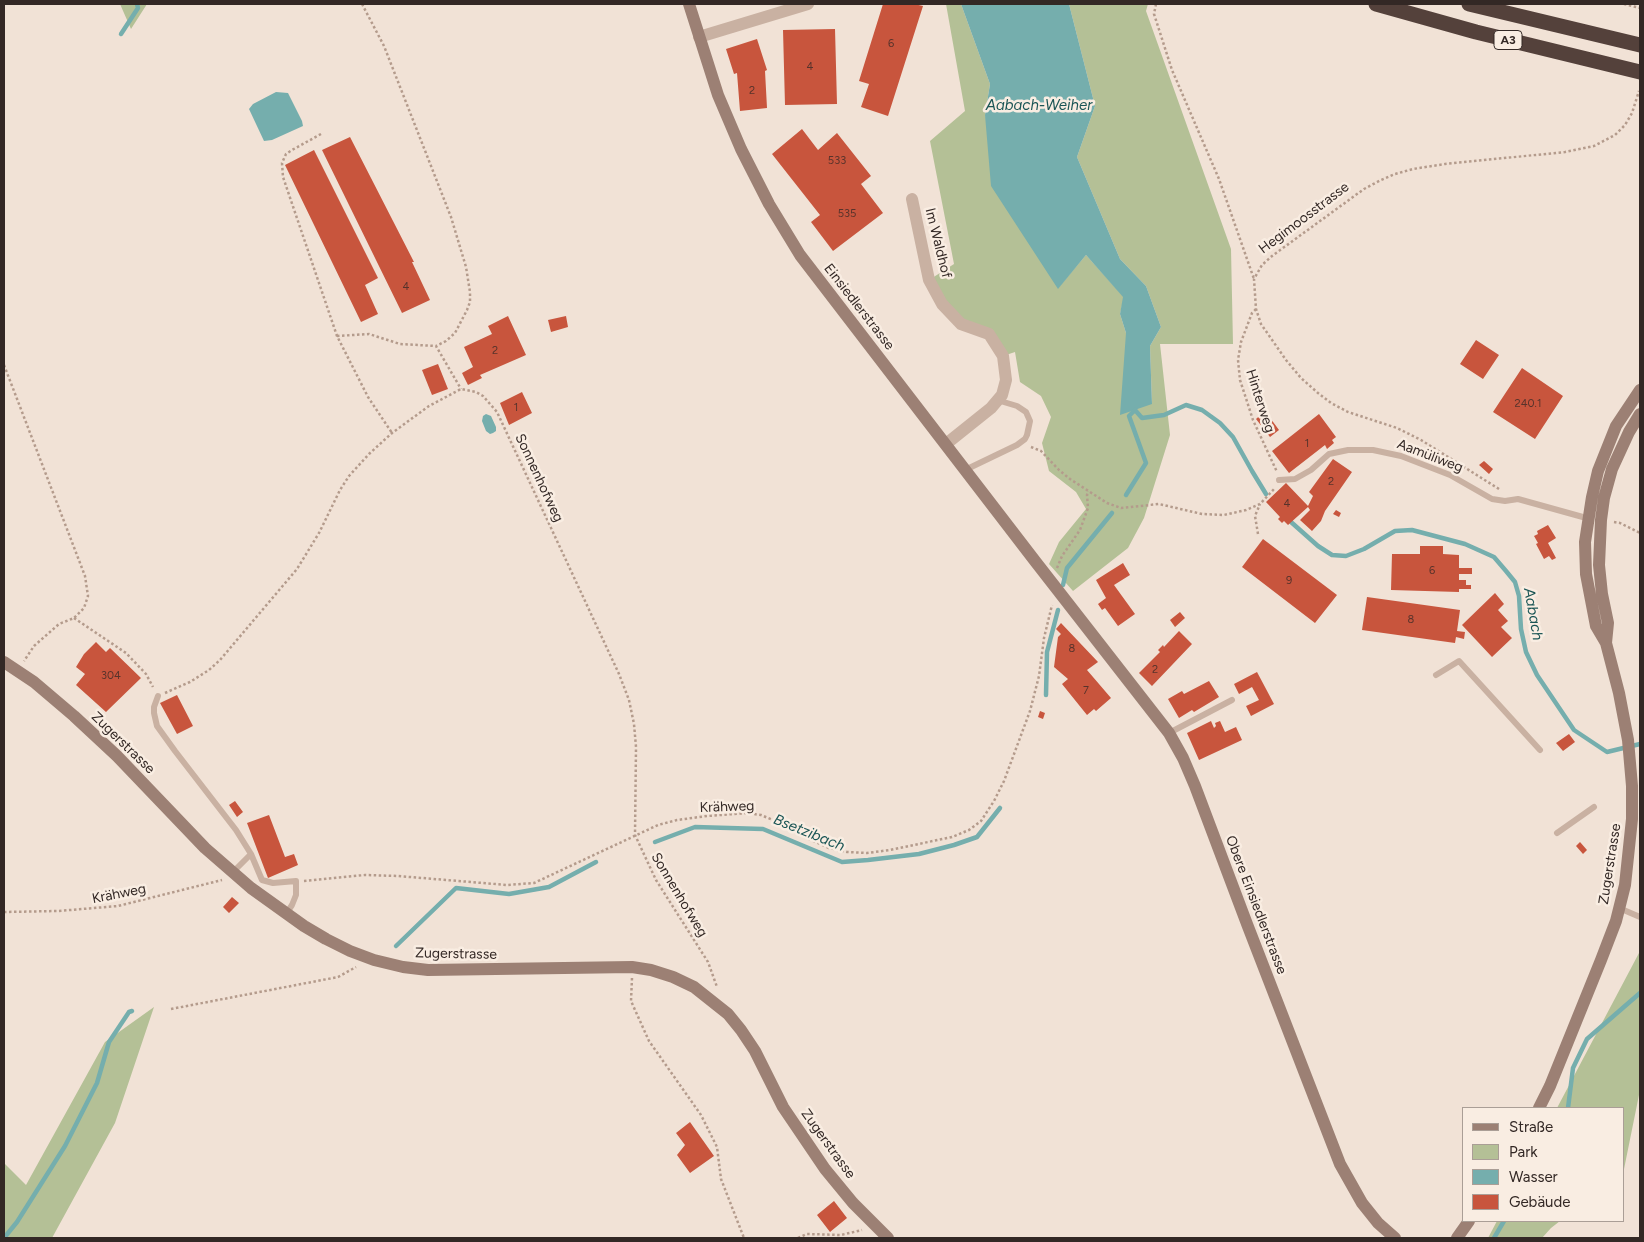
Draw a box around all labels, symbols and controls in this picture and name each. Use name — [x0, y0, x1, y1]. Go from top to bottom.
road number: A3 — [1494, 30, 1522, 50]
house number: 6 — [888, 37, 894, 51]
house number: 4 — [807, 60, 813, 74]
house number: 2 — [749, 84, 755, 98]
water label: Aabach-Weiher — [986, 97, 1092, 115]
house number: 533 — [828, 154, 846, 168]
street label: Hegimoosstrasse — [1256, 179, 1352, 257]
street label: Im Waldhof — [921, 206, 955, 280]
house number: 535 — [838, 207, 856, 221]
street label: Einsiedlerstrasse — [820, 261, 898, 353]
house number: 4 — [403, 280, 409, 294]
house number: 2 — [492, 344, 498, 358]
street label: Hinterweg — [1242, 367, 1278, 435]
house number: 240.1 — [1515, 397, 1541, 411]
house number: 1 — [514, 401, 518, 415]
street label: Sonnenhofweg — [511, 431, 567, 525]
street label: Aamüliweg — [1395, 436, 1465, 476]
house number: 1 — [1305, 437, 1309, 451]
house number: 2 — [1328, 475, 1334, 489]
house number: 4 — [1284, 497, 1290, 511]
house number: 6 — [1429, 564, 1435, 578]
house number: 9 — [1286, 574, 1292, 588]
water label: Aabach — [1520, 586, 1546, 642]
house number: 8 — [1408, 613, 1414, 627]
house number: 8 — [1069, 642, 1075, 656]
house number: 2 — [1152, 663, 1158, 677]
house number: 304 — [101, 669, 121, 683]
house number: 7 — [1083, 684, 1089, 698]
street label: Zugerstrasse — [88, 709, 158, 777]
street label: Krähweg — [699, 798, 755, 816]
water label: Bsetzibach — [771, 811, 847, 855]
street label: Zugerstrasse — [1595, 822, 1625, 906]
street label: Obere Einsiedlerstrasse — [1222, 833, 1290, 977]
street label: Sonnenhofweg — [647, 850, 711, 940]
street label: Krähweg — [91, 881, 147, 907]
street label: Zugerstrasse — [415, 945, 497, 963]
street label: Zugerstrasse — [797, 1106, 859, 1182]
legend — [1462, 1107, 1624, 1222]
text: Straße — [1509, 1118, 1553, 1136]
text: Park — [1509, 1143, 1538, 1161]
text: Wasser — [1509, 1168, 1558, 1186]
text: Gebäude — [1509, 1193, 1570, 1211]

